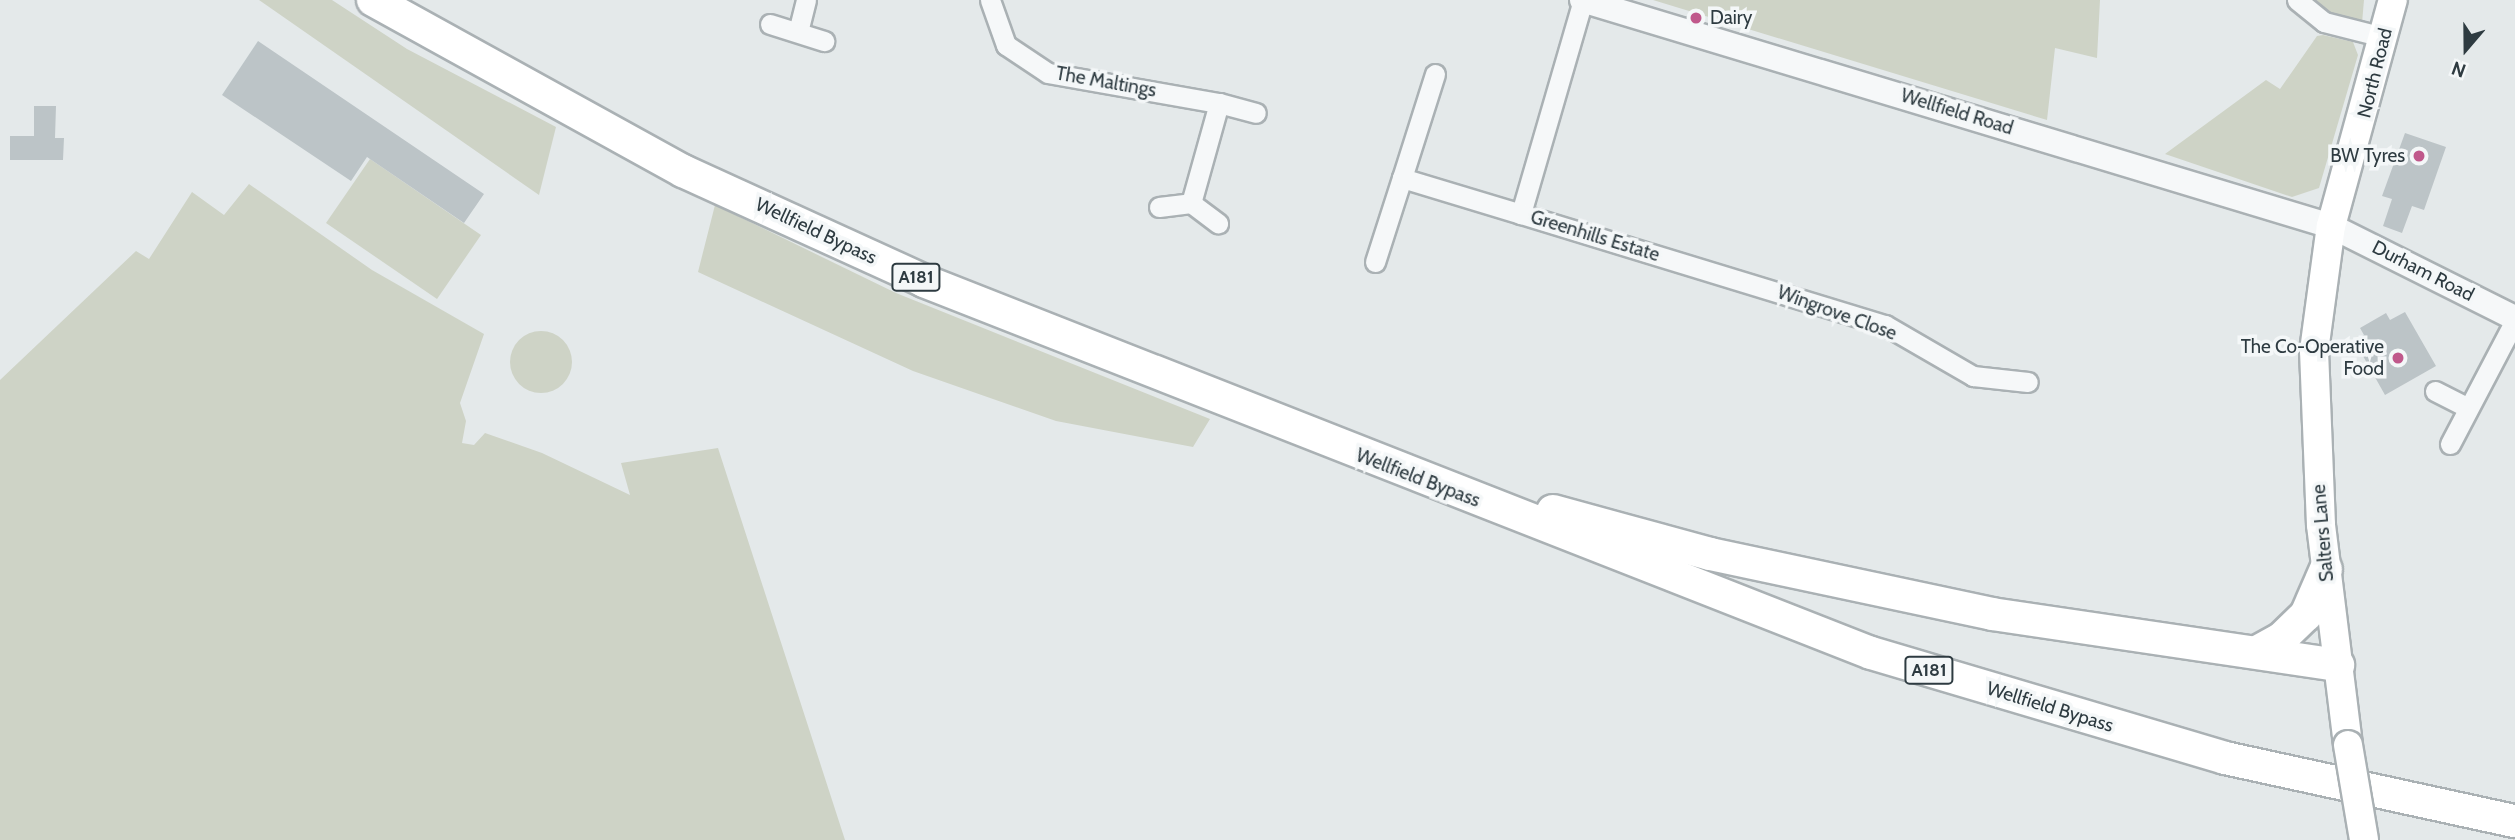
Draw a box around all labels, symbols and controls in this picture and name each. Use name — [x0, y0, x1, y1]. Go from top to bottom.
place label: Dairy — [1710, 7, 1752, 29]
marker: Dairy — [1688, 10, 1704, 26]
north arrow — [2431, 14, 2501, 84]
street label: North Road — [2353, 26, 2397, 120]
text: N — [2448, 56, 2469, 82]
street label: The Maltings — [1054, 62, 1158, 102]
street label: Wellfield Road — [1898, 84, 2016, 140]
place label: BW Tyres — [2330, 145, 2405, 167]
marker: BW Tyres — [2411, 148, 2427, 164]
street label: Wellfield Bypass — [752, 193, 880, 269]
street label: Greenhills Estate — [1528, 206, 1662, 266]
street label: Durham Road — [2368, 236, 2478, 306]
road number: A181 — [890, 262, 942, 292]
street label: Wingrove Close — [1774, 281, 1900, 345]
place label: The Co-Operative Food — [2241, 336, 2384, 380]
marker: The Co-Operative Food — [2390, 350, 2406, 366]
street label: Wellfield Bypass — [1353, 444, 1483, 512]
street label: Salters Lane — [2307, 483, 2339, 583]
road number: A181 — [1903, 656, 1955, 684]
street label: Wellfield Bypass — [1984, 677, 2116, 737]

